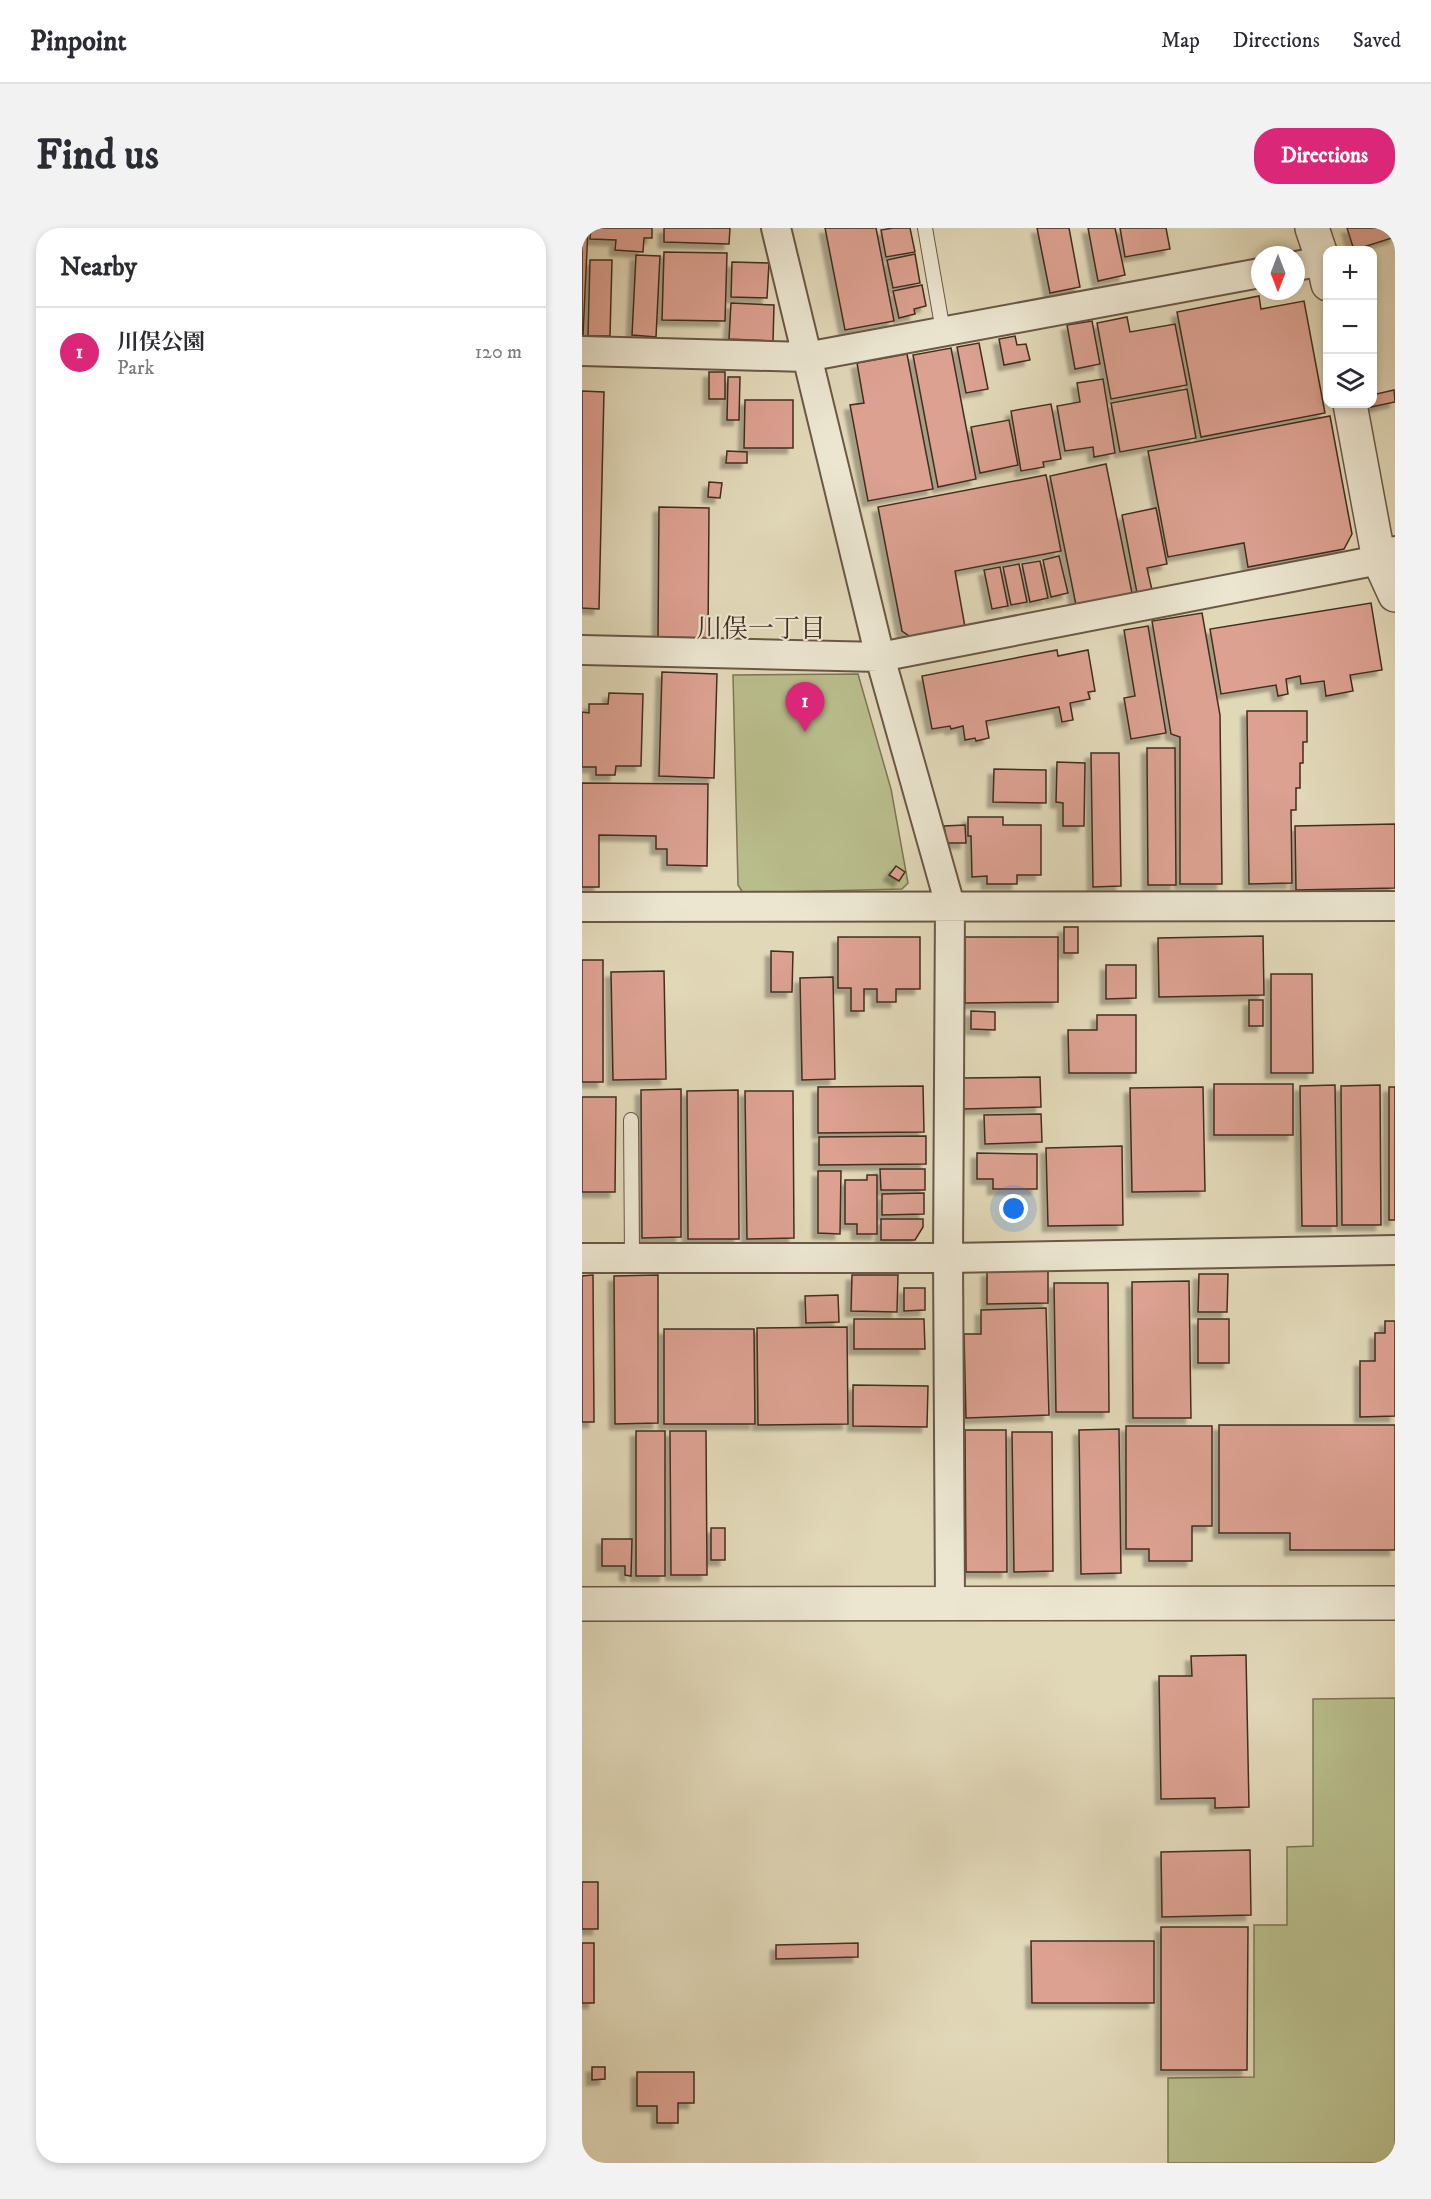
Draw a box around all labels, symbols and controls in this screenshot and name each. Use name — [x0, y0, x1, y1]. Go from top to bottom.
text: Pinpoint — [30, 24, 126, 59]
text: Map — [1161, 28, 1200, 54]
text: Directions — [1233, 28, 1320, 54]
text: Saved — [1353, 28, 1401, 54]
button: Directions — [1254, 128, 1395, 184]
text: Find us — [36, 130, 159, 182]
north arrow — [1251, 246, 1305, 300]
map controls — [1323, 246, 1377, 408]
button: + — [1323, 246, 1377, 300]
text: Nearby — [60, 251, 137, 284]
button: − — [1323, 300, 1377, 354]
text: 川俣公園 — [117, 329, 205, 356]
text: 1 — [76, 340, 83, 365]
text: 120 m — [475, 340, 522, 365]
button: layers — [1323, 354, 1377, 408]
text: Park — [117, 356, 154, 381]
district label: 川俣一丁目 — [696, 613, 826, 646]
pin: 1 — [786, 682, 824, 732]
your location — [999, 1194, 1028, 1223]

